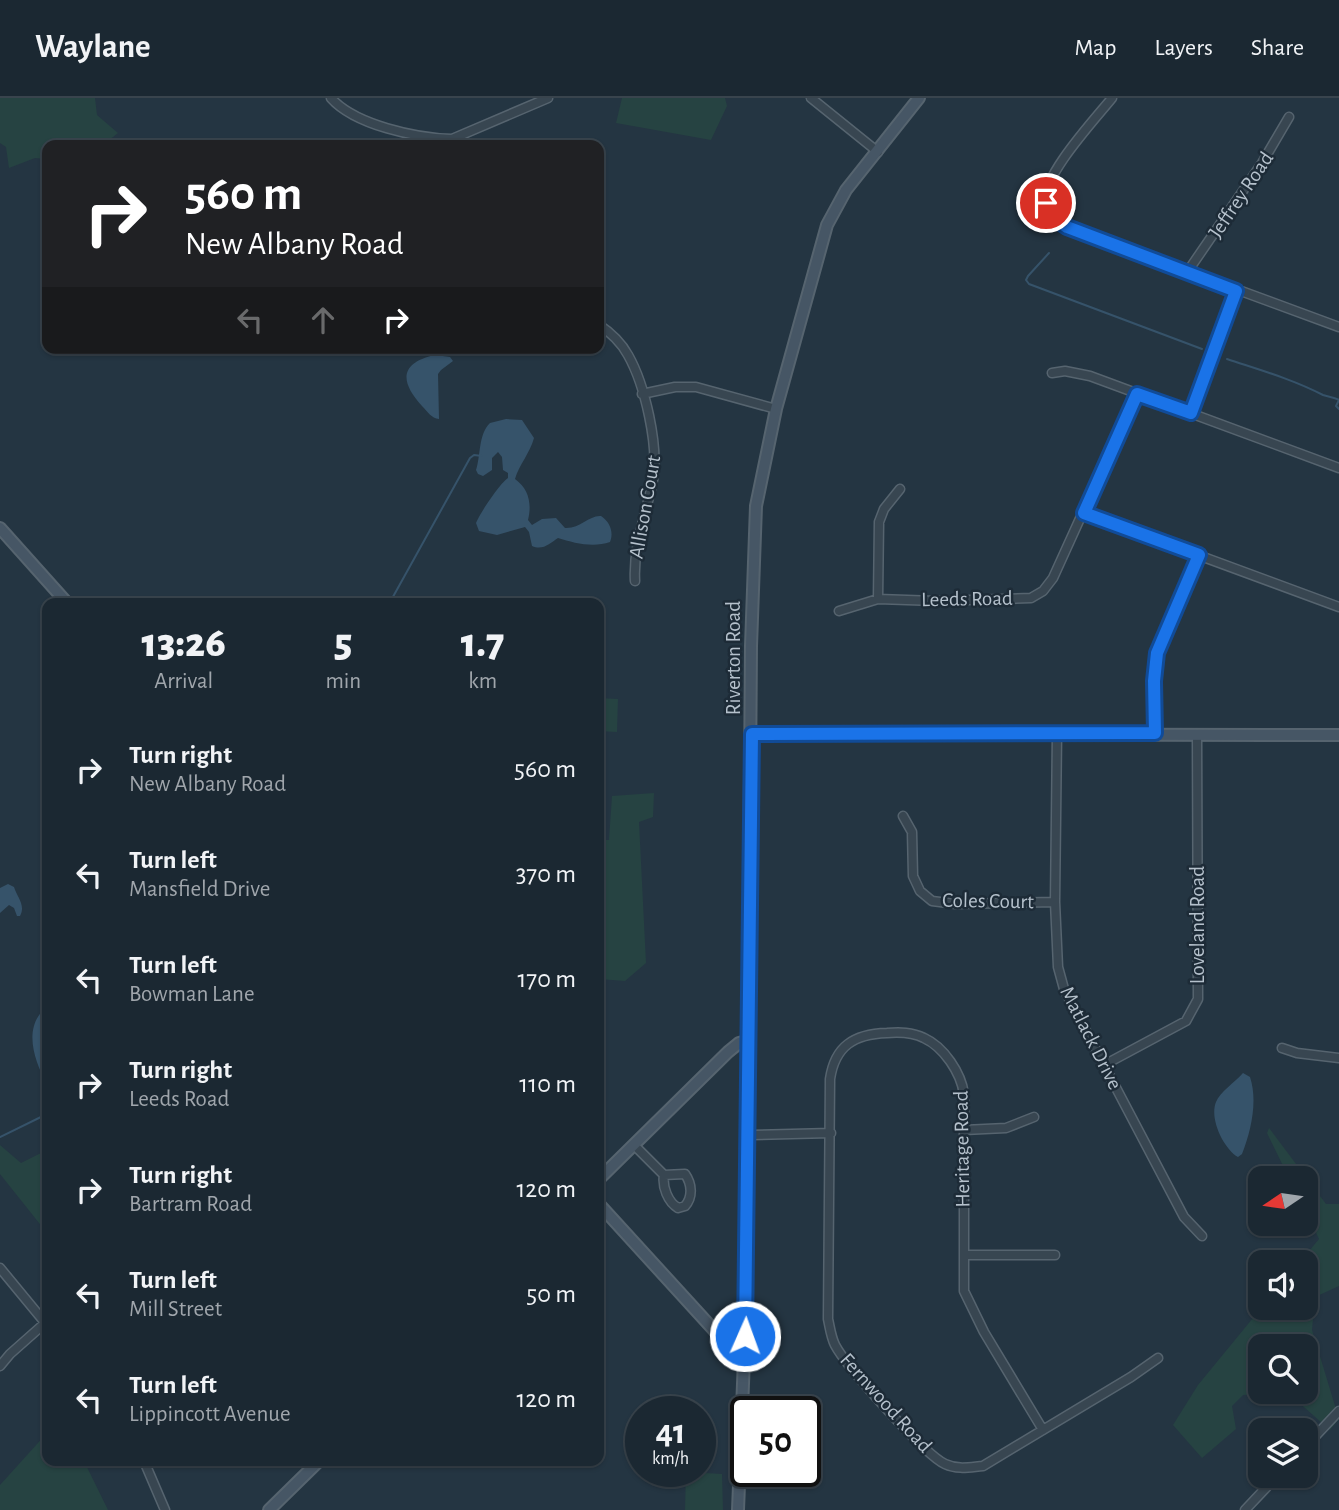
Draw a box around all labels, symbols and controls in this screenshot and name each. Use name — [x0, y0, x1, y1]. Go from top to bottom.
text: Waylane — [35, 31, 151, 64]
text: Map — [1074, 36, 1116, 60]
text: Layers — [1154, 36, 1213, 60]
text: Share — [1251, 36, 1304, 60]
street label: Jeffrey Road — [1205, 148, 1277, 242]
icon: right — [70, 168, 161, 259]
text: 560 m — [185, 170, 302, 219]
pin — [1016, 173, 1076, 233]
icon: arrive — [1027, 184, 1065, 222]
text: New Albany Road — [185, 228, 404, 260]
icon: left — [231, 301, 269, 339]
icon: ahead — [304, 301, 342, 339]
icon: right — [377, 301, 415, 339]
street label: Allison Court — [626, 453, 664, 560]
street label: Leeds Road — [921, 588, 1013, 610]
street label: Riverton Road — [723, 601, 744, 715]
text: 13:26 — [142, 622, 226, 664]
text: 5 — [334, 622, 353, 664]
text: 1.7 — [461, 622, 504, 664]
text: Arrival — [154, 670, 213, 693]
text: min — [325, 670, 361, 693]
text: km — [468, 670, 497, 693]
text: Turn right — [129, 742, 232, 768]
icon: right — [70, 751, 108, 789]
text: 560 m — [514, 756, 576, 782]
text: New Albany Road — [129, 773, 286, 796]
text: Turn left — [129, 847, 217, 873]
icon: left — [70, 856, 108, 894]
text: 370 m — [516, 861, 576, 887]
street label: Loveland Road — [1187, 866, 1208, 984]
text: Mansfield Drive — [129, 878, 270, 901]
street label: Coles Court — [942, 890, 1034, 912]
text: Turn left — [129, 952, 217, 978]
icon: left — [70, 961, 108, 999]
text: 170 m — [517, 966, 576, 992]
text: Bowman Lane — [129, 983, 255, 1006]
street label: Matlack Drive — [1056, 983, 1126, 1093]
text: Turn right — [129, 1057, 232, 1083]
icon: right — [70, 1066, 108, 1104]
text: 110 m — [519, 1071, 576, 1097]
text: Leeds Road — [129, 1088, 229, 1111]
street label: Heritage Road — [950, 1090, 974, 1208]
text: Turn right — [129, 1162, 232, 1188]
north arrow — [1248, 1166, 1318, 1236]
map controls — [1248, 1166, 1318, 1488]
icon: right — [70, 1171, 108, 1209]
text: 120 m — [516, 1176, 576, 1202]
text: Bartram Road — [129, 1193, 252, 1216]
button: sound — [1248, 1250, 1318, 1320]
text: Turn left — [129, 1267, 217, 1293]
icon: left — [70, 1276, 108, 1314]
text: 50 m — [526, 1281, 576, 1307]
text: Mill Street — [129, 1298, 222, 1321]
position arrow — [708, 1299, 782, 1373]
button: search — [1248, 1334, 1318, 1404]
street label: Fernwood Road — [836, 1349, 936, 1457]
text: Turn left — [129, 1372, 217, 1398]
icon: left — [70, 1381, 108, 1419]
text: 120 m — [516, 1386, 576, 1412]
speed limit sign: 50 — [730, 1396, 821, 1487]
text: Lippincott Avenue — [129, 1403, 291, 1426]
text: 41 — [655, 1415, 686, 1450]
button: layers — [1248, 1418, 1318, 1488]
text: km/h — [652, 1450, 689, 1468]

